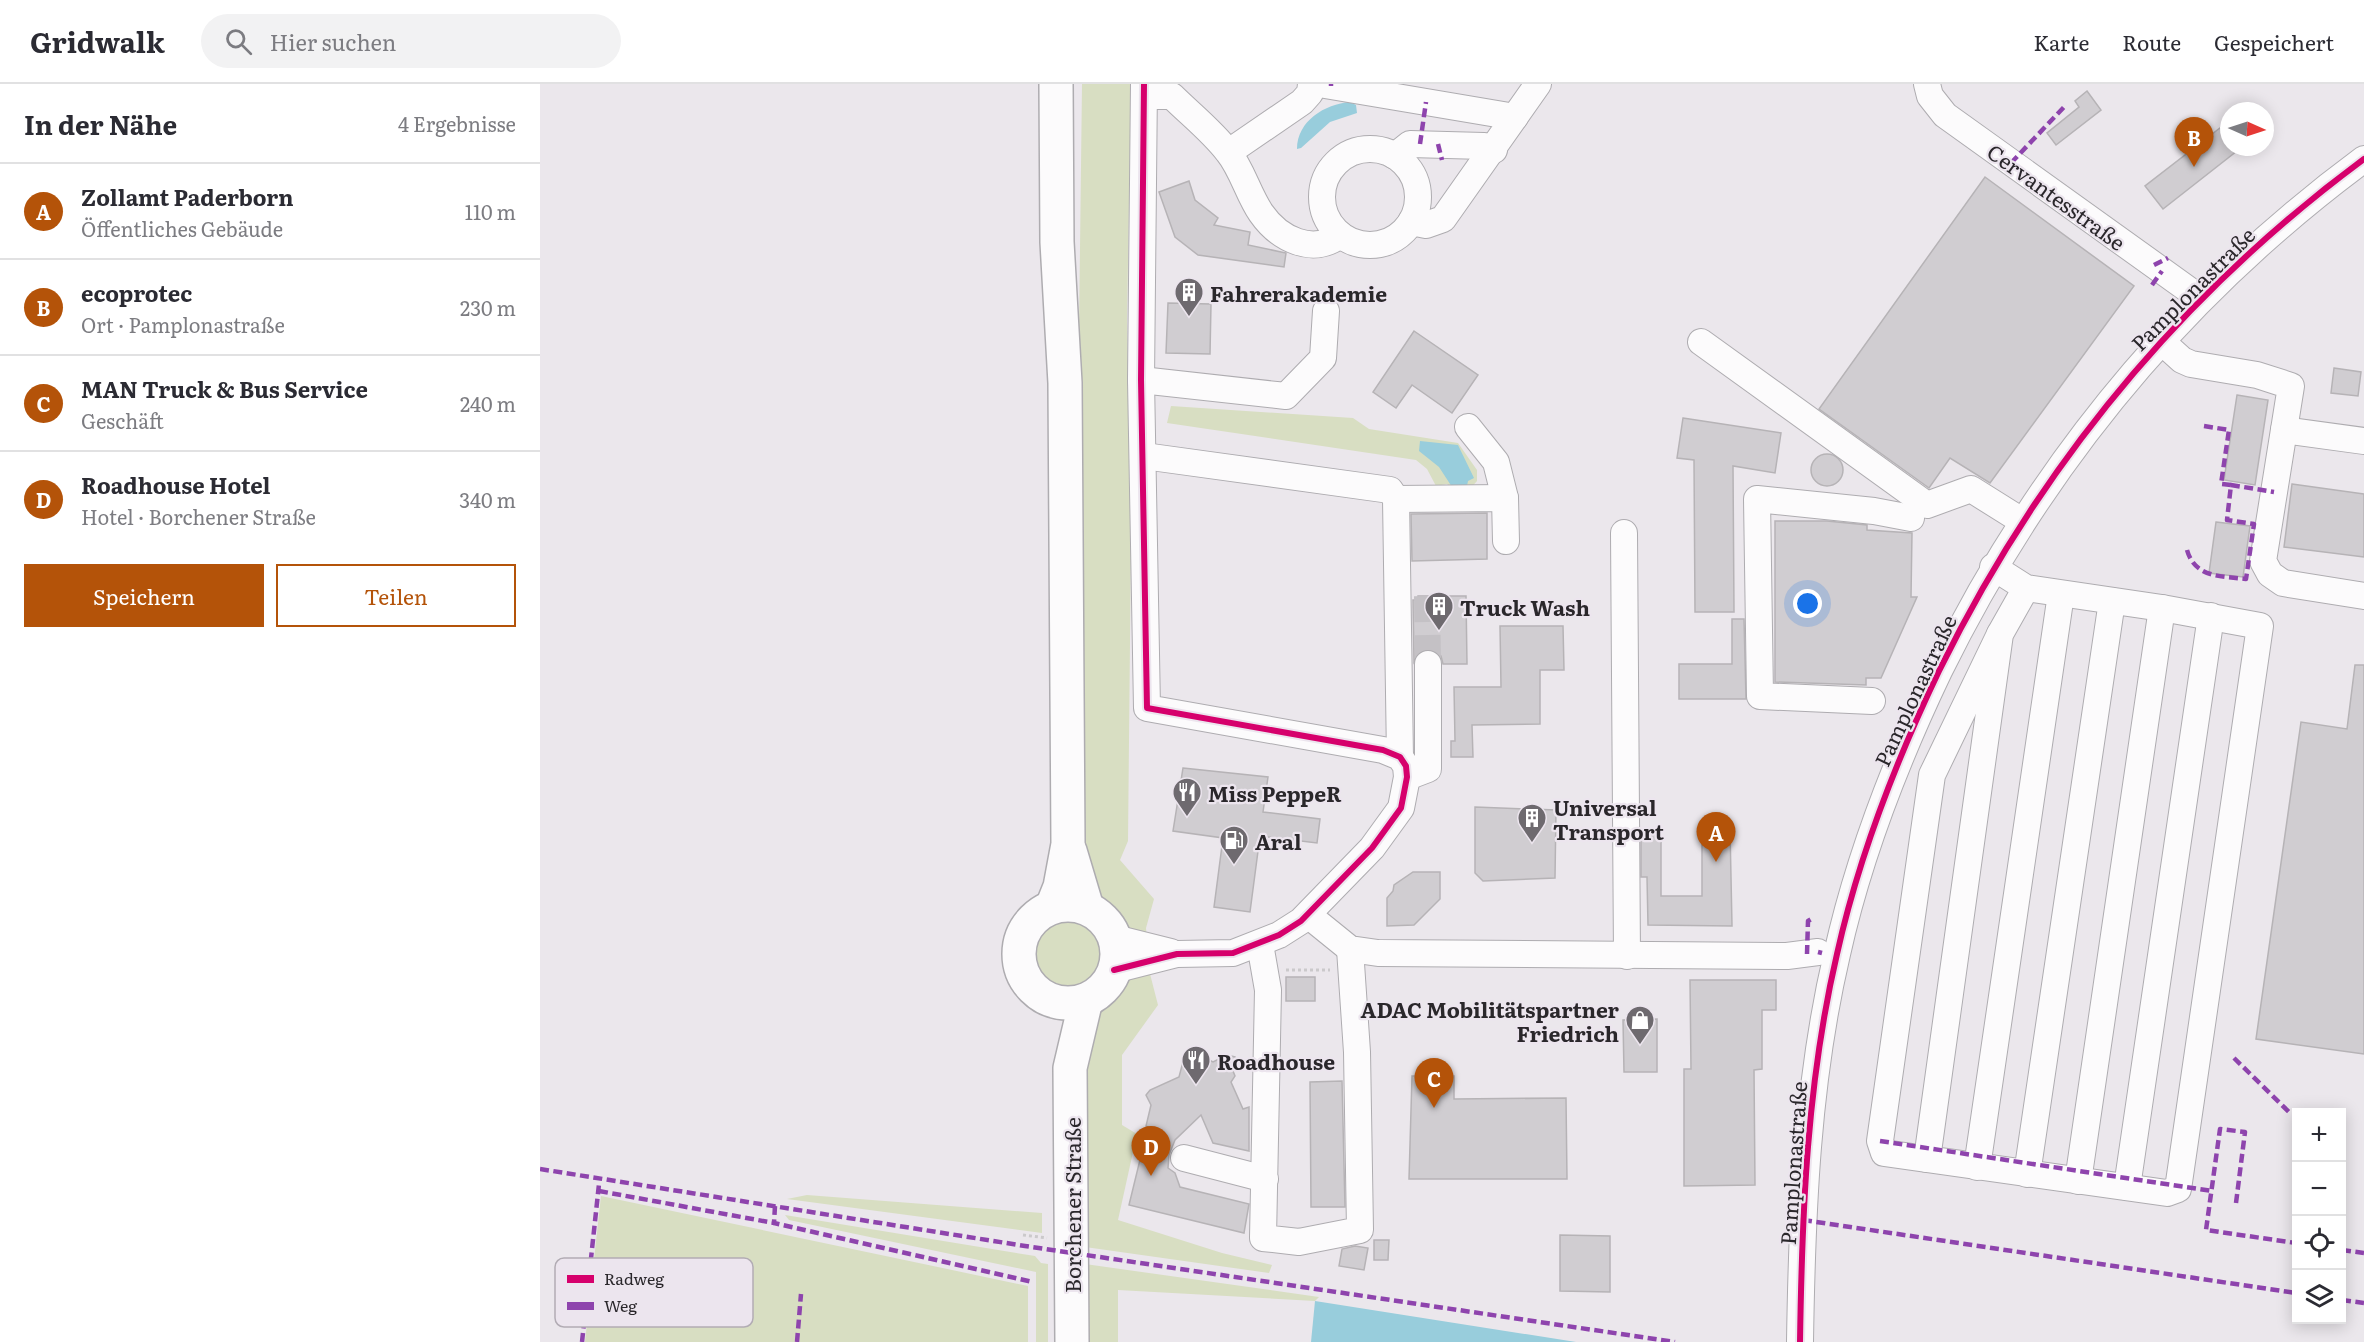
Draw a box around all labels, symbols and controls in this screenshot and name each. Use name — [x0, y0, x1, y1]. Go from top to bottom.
search box — [201, 14, 621, 68]
text: Gridwalk — [30, 20, 165, 62]
icon: search — [222, 25, 255, 58]
text: Hier suchen — [270, 25, 396, 58]
text: Karte — [2033, 26, 2089, 57]
text: Route — [2122, 26, 2181, 57]
text: Gespeichert — [2214, 26, 2334, 57]
north arrow — [2220, 102, 2274, 156]
text: In der Nähe — [24, 104, 177, 143]
text: 4 Ergebnisse — [398, 108, 516, 138]
pin: B — [2174, 118, 2214, 167]
street label: Cervantesstraße — [1982, 135, 2133, 257]
text: Zollamt Paderborn — [81, 180, 294, 213]
text: A — [36, 196, 51, 226]
text: 110 m — [465, 196, 516, 226]
text: Öffentliches Gebäude — [81, 213, 283, 243]
street label: Pamplonastraße — [2123, 219, 2261, 357]
text: ecoprotec — [81, 276, 192, 309]
building icon: Fahrerakademie — [1173, 276, 1205, 318]
place label: Fahrerakademie — [1210, 277, 1387, 308]
text: B — [37, 292, 50, 322]
text: 230 m — [460, 292, 516, 322]
text: Ort · Pamplonastraße — [81, 309, 285, 339]
text: MAN Truck & Bus Service — [81, 372, 368, 405]
text: C — [36, 388, 51, 418]
text: 240 m — [460, 388, 516, 418]
text: Geschäft — [81, 405, 164, 435]
text: Roadhouse Hotel — [81, 468, 271, 501]
text: D — [36, 484, 51, 514]
text: 340 m — [459, 484, 516, 514]
text: Hotel · Borchener Straße — [81, 501, 316, 531]
button: Speichern — [24, 564, 264, 627]
button: Teilen — [276, 564, 516, 627]
your location — [1793, 589, 1822, 618]
building icon: Truck Wash — [1423, 590, 1455, 632]
place label: Truck Wash — [1460, 591, 1590, 622]
street label: Pamplonastraße — [1865, 609, 1963, 771]
restaurant icon: Miss PeppeR — [1171, 776, 1203, 818]
place label: Miss PeppeR — [1208, 777, 1342, 808]
place label: Universal Transport — [1553, 791, 1665, 846]
building icon: Universal Transport — [1516, 802, 1548, 844]
pin: A — [1696, 812, 1736, 862]
fuel station icon: Aral — [1218, 824, 1250, 866]
place label: Aral — [1255, 825, 1302, 856]
place label: ADAC Mobilitätspartner Friedrich — [1361, 993, 1620, 1048]
shop icon: ADAC Mobilitätspartner Friedrich — [1624, 1004, 1656, 1046]
restaurant icon: Roadhouse — [1180, 1044, 1212, 1086]
place label: Roadhouse — [1217, 1045, 1335, 1076]
pin: C — [1414, 1058, 1454, 1108]
street label: Pamplonastraße — [1771, 1080, 1813, 1246]
map controls — [2292, 1108, 2346, 1324]
button: + — [2292, 1108, 2346, 1162]
street label: Borchener Straße — [1056, 1117, 1087, 1293]
pin: D — [1132, 1126, 1170, 1176]
button: − — [2292, 1162, 2346, 1216]
button: locate — [2292, 1216, 2346, 1270]
legend — [555, 1258, 753, 1327]
text: Radweg — [604, 1266, 664, 1290]
button: layers — [2292, 1270, 2346, 1324]
text: Weg — [604, 1293, 637, 1317]

